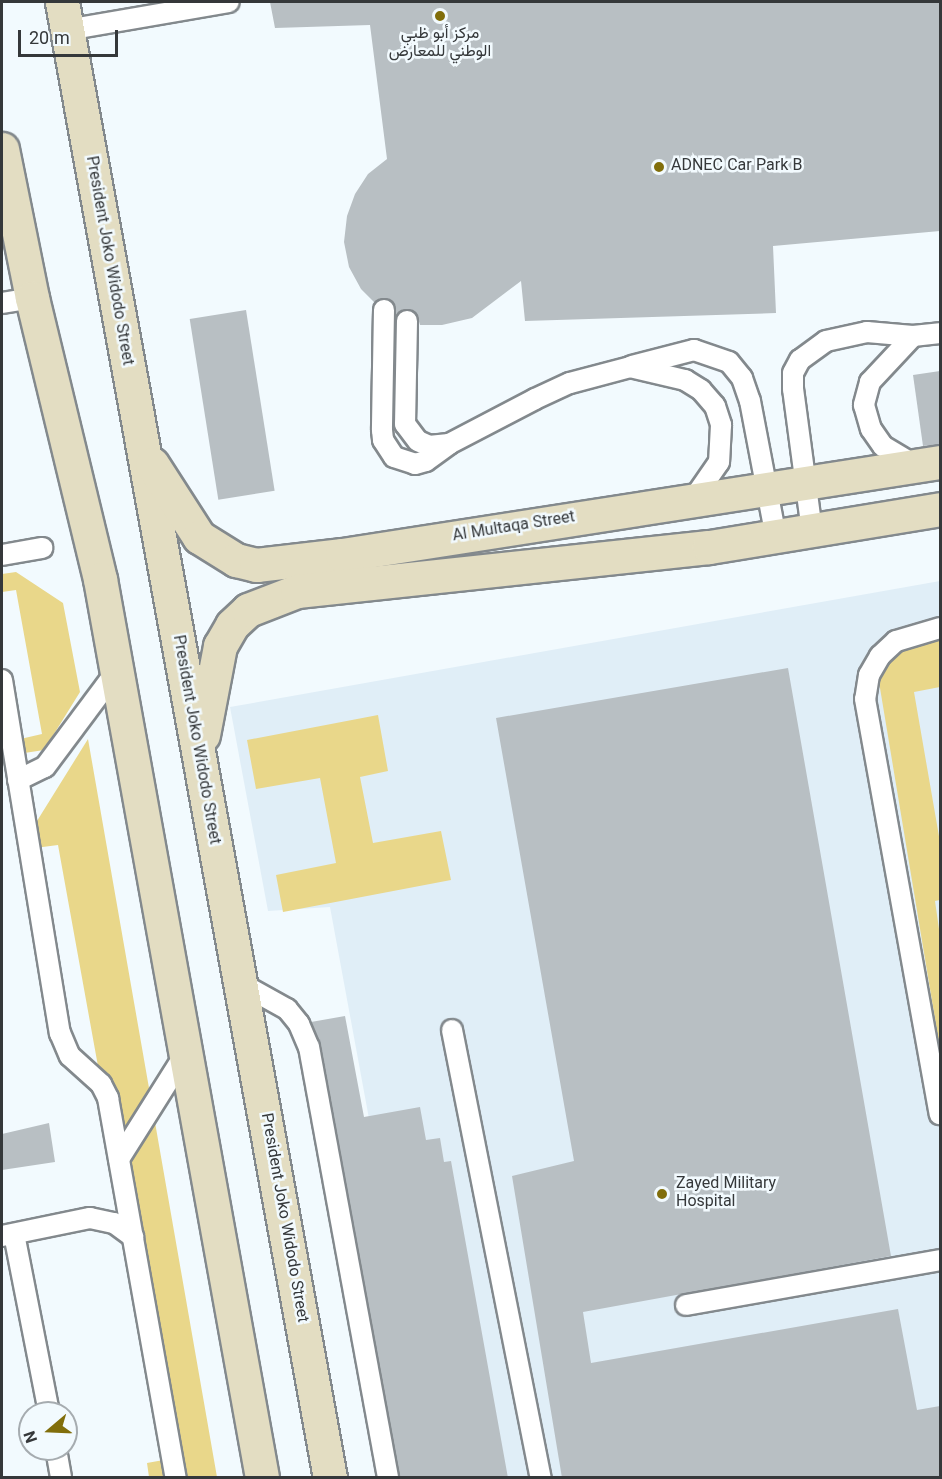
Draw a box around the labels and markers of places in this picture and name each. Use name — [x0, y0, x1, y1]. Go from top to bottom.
marker: مركز أبو ظبي الوطني للمعارض — [433, 9, 447, 23]
place label: مركز أبو ظبي الوطني للمعارض — [389, 25, 491, 63]
place label: ADNEC Car Park B — [671, 157, 802, 177]
marker: ADNEC Car Park B — [652, 160, 666, 174]
place label: Zayed Military Hospital — [676, 1175, 776, 1213]
marker: Zayed Military Hospital — [653, 1185, 671, 1203]

